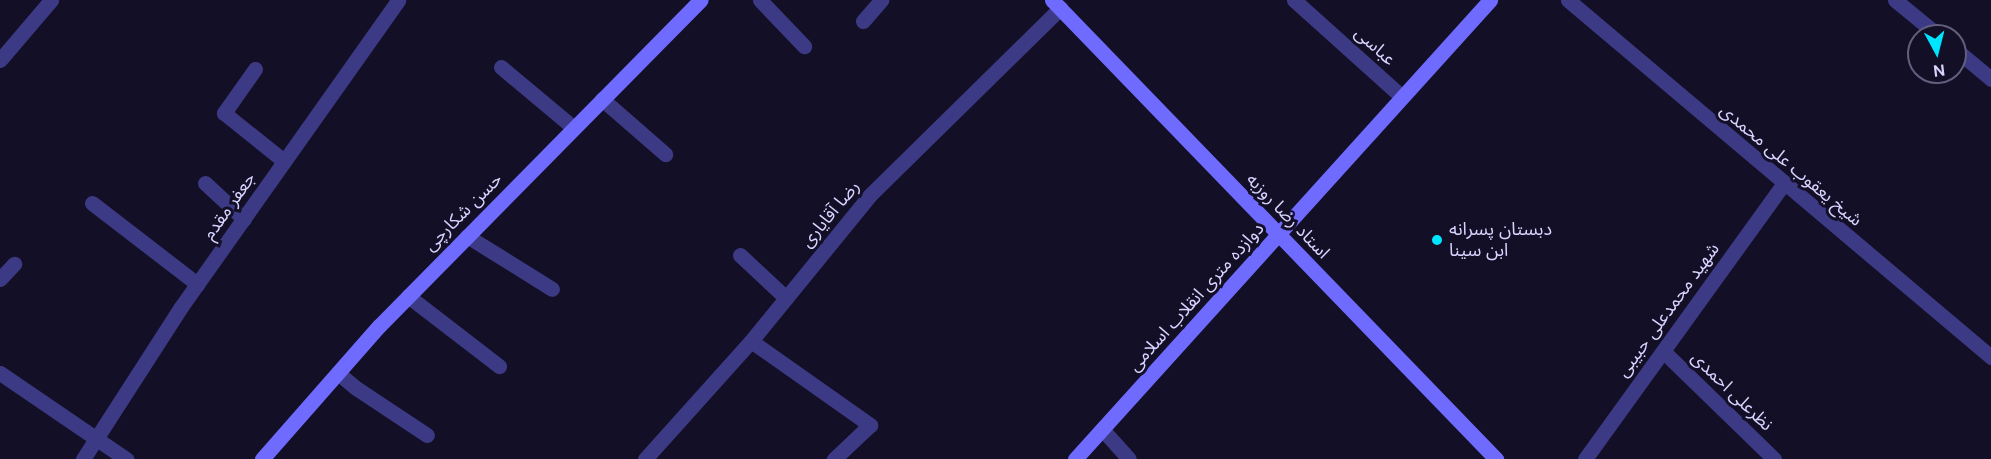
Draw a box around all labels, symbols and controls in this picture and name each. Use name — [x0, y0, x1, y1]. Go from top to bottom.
street label: عباسی — [1350, 22, 1400, 70]
north arrow — [1907, 24, 1967, 84]
text: N — [1932, 59, 1946, 82]
street label: شیخ یعقوب علی محمدی — [1715, 99, 1867, 231]
street label: جعفر مقدم — [198, 168, 260, 244]
street label: حسن شکارچی — [419, 168, 507, 256]
street label: استاد رضا روزبه — [1242, 169, 1334, 263]
street label: رضا آقایاری — [796, 176, 864, 252]
street label: دوازده متری انقلاب اسلامی — [1123, 218, 1269, 376]
place label: دبستان پسرانه ابن سینا — [1449, 219, 1552, 262]
marker: دبستان پسرانه ابن سینا — [1430, 233, 1444, 247]
street label: شهید محمدعلی حبیبی — [1612, 239, 1724, 381]
street label: نظرعلی احمدی — [1687, 347, 1777, 435]

